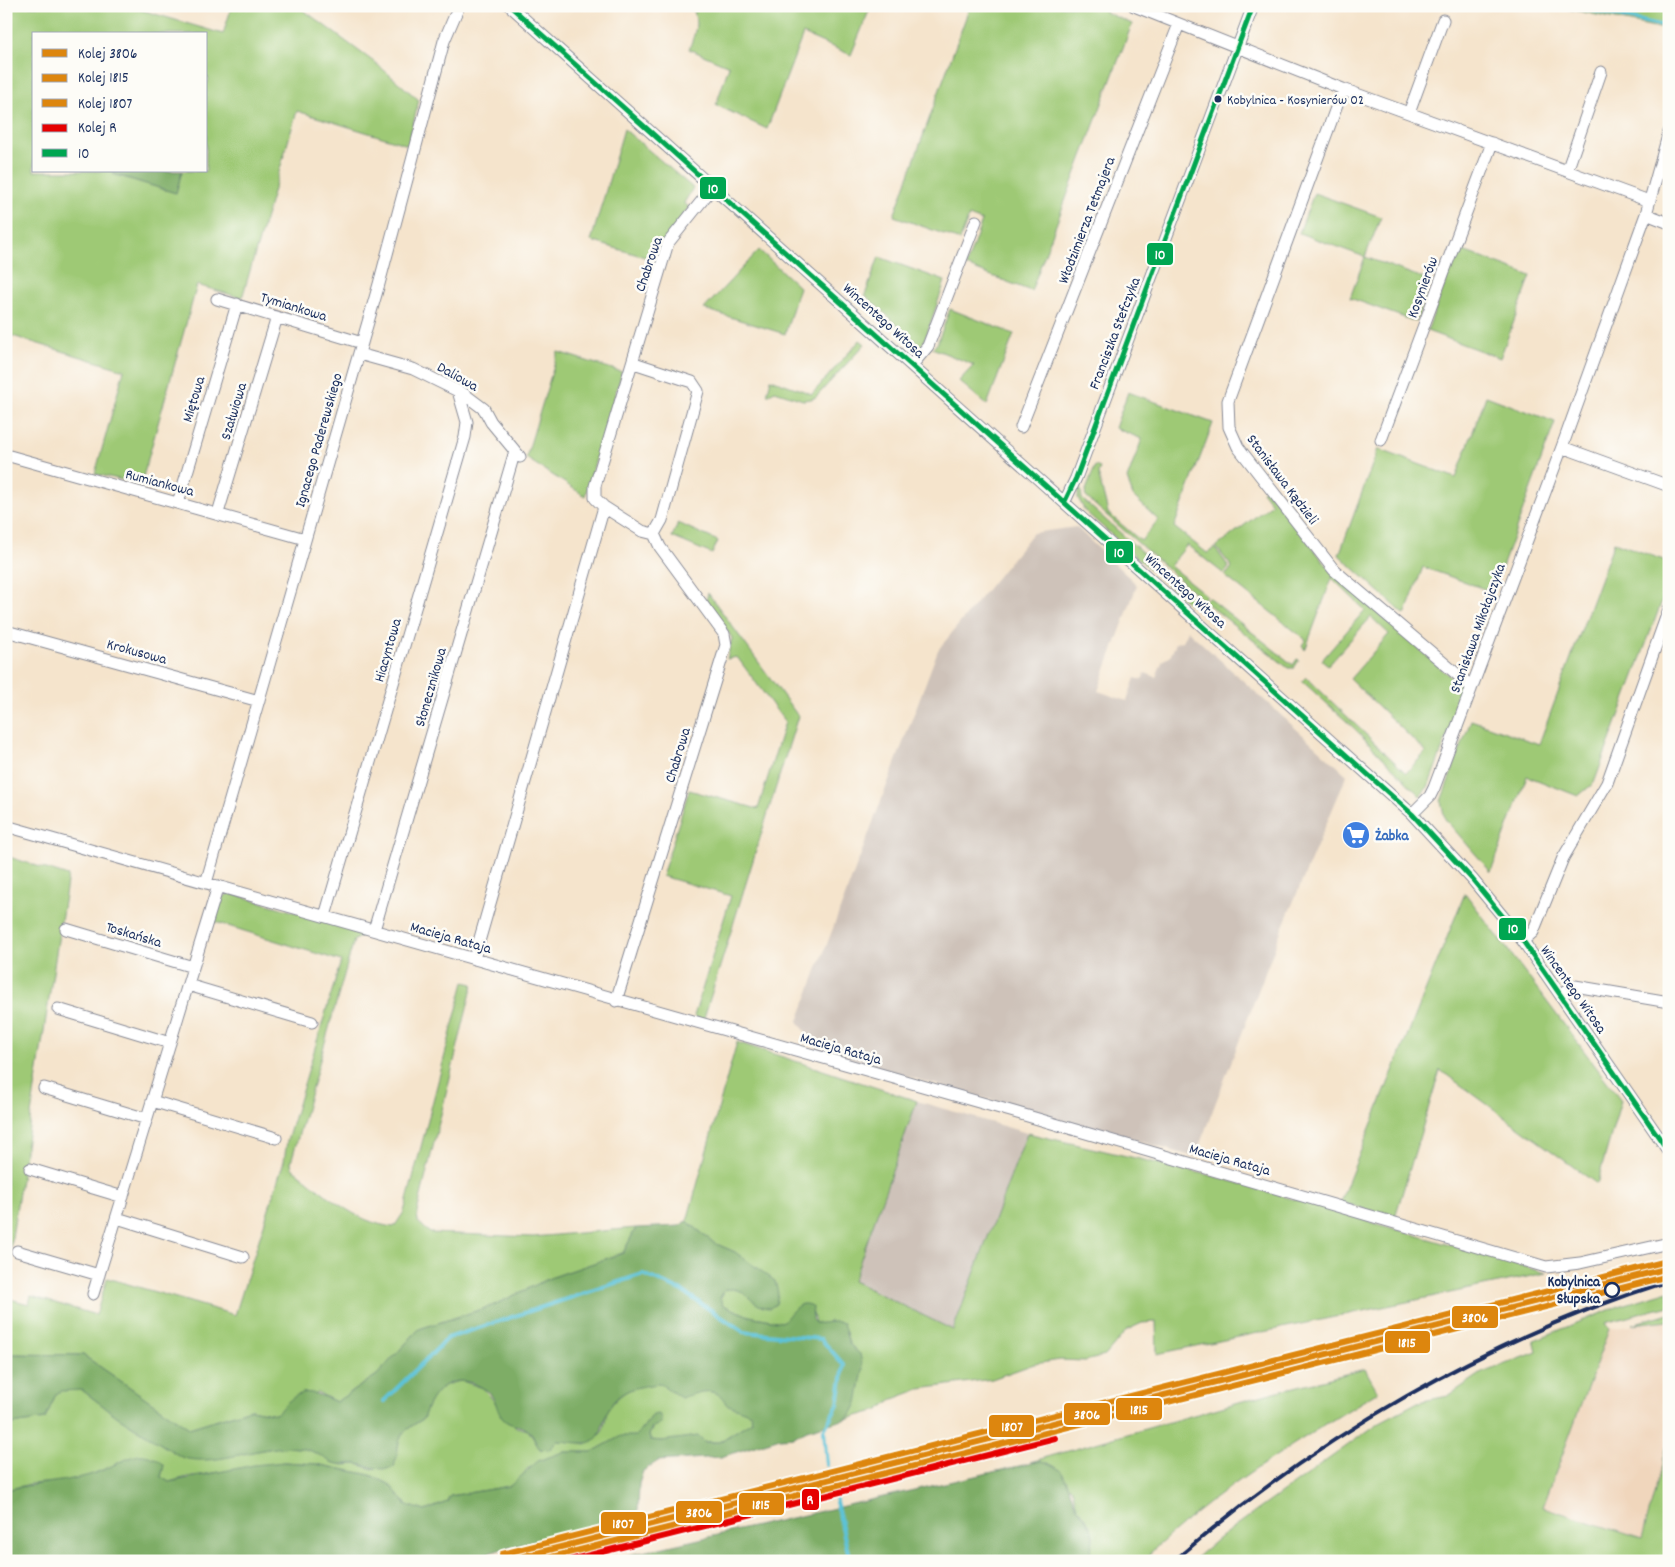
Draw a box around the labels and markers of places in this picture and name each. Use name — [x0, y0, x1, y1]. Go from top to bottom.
place label: Kobylnica - Kosynierów 02 — [1227, 91, 1364, 111]
marker: Kobylnica - Kosynierów 02 — [1213, 94, 1223, 104]
supermarket icon: Żabka — [1341, 820, 1371, 850]
place label: Żabka — [1375, 826, 1409, 848]
place label: Kobylnica Słupska — [1548, 1272, 1601, 1311]
marker: Kobylnica Słupska — [1604, 1282, 1620, 1298]

